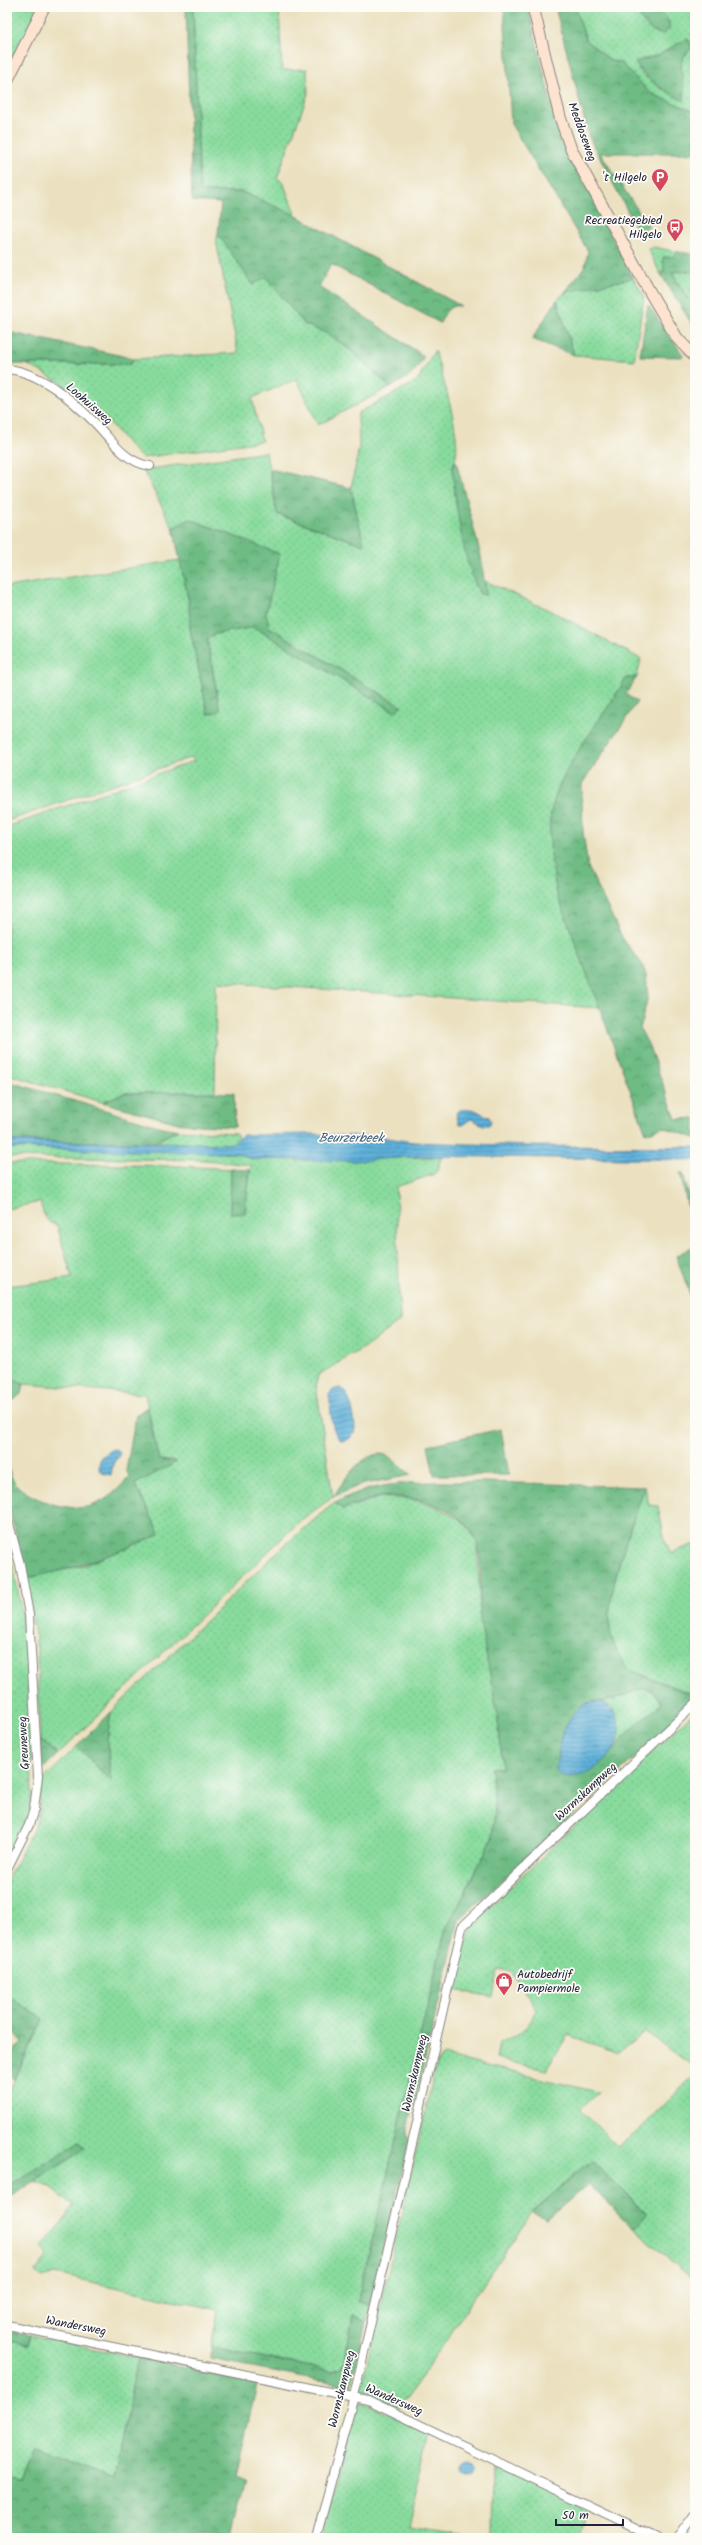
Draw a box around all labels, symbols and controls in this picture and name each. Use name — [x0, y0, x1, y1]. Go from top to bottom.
street label: Meddoseweg — [562, 100, 602, 165]
parking icon: 't Hilgelo — [650, 167, 670, 192]
place label: 't Hilgelo — [602, 168, 647, 187]
place label: Recreatiegebied Hilgelo — [585, 211, 663, 244]
bus stop icon: Recreatiegebied Hilgelo — [665, 217, 685, 242]
street label: Loohuisweg — [61, 378, 117, 430]
water label: Beurzerbeek — [318, 1128, 385, 1149]
street label: Greuneweg — [13, 1716, 35, 1770]
street label: Wormskampweg — [551, 1758, 622, 1826]
place label: Autobedrijf Pampiermole — [517, 1965, 581, 1998]
shop icon: Autobedrijf Pampiermole — [494, 1971, 514, 1996]
street label: Wormskampweg — [397, 2032, 433, 2114]
street label: Wandersweg — [44, 2311, 108, 2341]
street label: Wormskampweg — [323, 2348, 361, 2430]
street label: Wandersweg — [362, 2379, 426, 2421]
scale bar — [556, 2501, 623, 2527]
text: 50 m — [562, 2506, 589, 2525]

